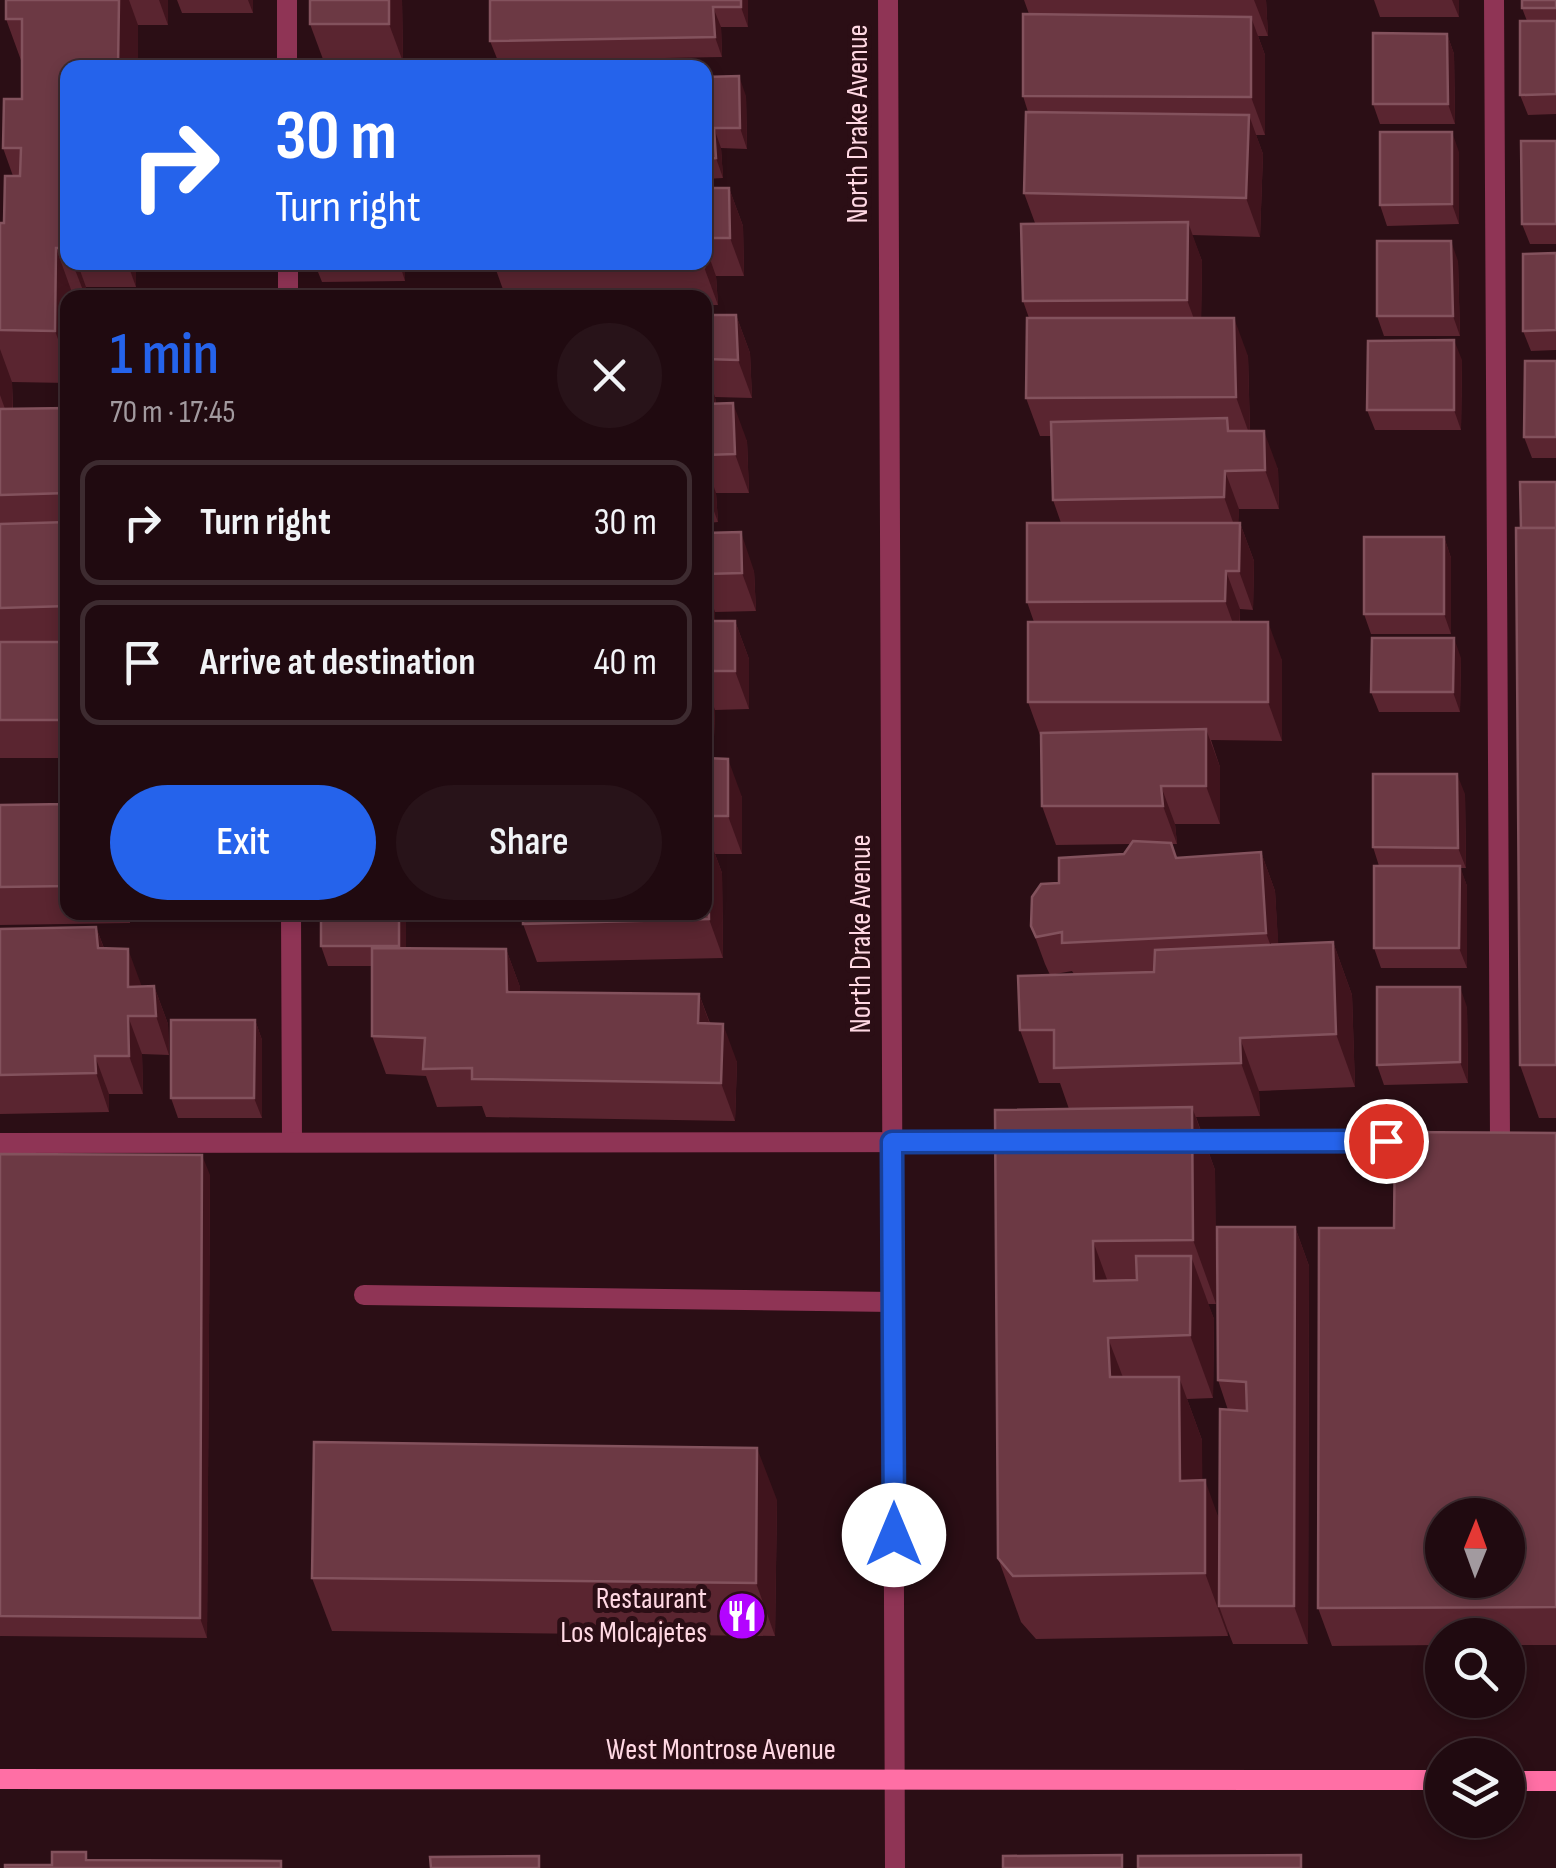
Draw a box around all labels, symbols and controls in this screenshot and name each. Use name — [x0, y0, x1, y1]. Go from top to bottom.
street label: North Drake Avenue — [840, 24, 876, 224]
text: 30 m — [275, 95, 397, 179]
icon: right — [110, 100, 240, 230]
text: Turn right — [275, 180, 421, 235]
text: 1 min — [110, 319, 219, 391]
button: close — [557, 323, 662, 428]
text: 70 m · 17:45 — [110, 393, 235, 432]
icon: right — [115, 495, 170, 550]
text: Turn right — [200, 500, 331, 545]
text: 30 m — [594, 500, 657, 545]
icon: arrive — [115, 635, 170, 690]
text: Arrive at destination — [200, 640, 475, 685]
text: 40 m — [594, 640, 657, 685]
button: Exit — [110, 785, 376, 900]
button: Share — [396, 785, 662, 900]
street label: North Drake Avenue — [843, 834, 879, 1034]
pin — [1344, 1099, 1429, 1184]
icon: arrive — [1359, 1114, 1414, 1169]
position arrow — [842, 1483, 946, 1587]
north arrow — [1425, 1498, 1525, 1598]
map controls — [1425, 1498, 1525, 1838]
place label: Restaurant Los Molcajetes — [560, 1581, 707, 1651]
restaurant icon: Restaurant Los Molcajetes — [716, 1590, 768, 1642]
button: search — [1425, 1618, 1525, 1718]
street label: West Montrose Avenue — [606, 1732, 836, 1768]
button: layers — [1425, 1738, 1525, 1838]

